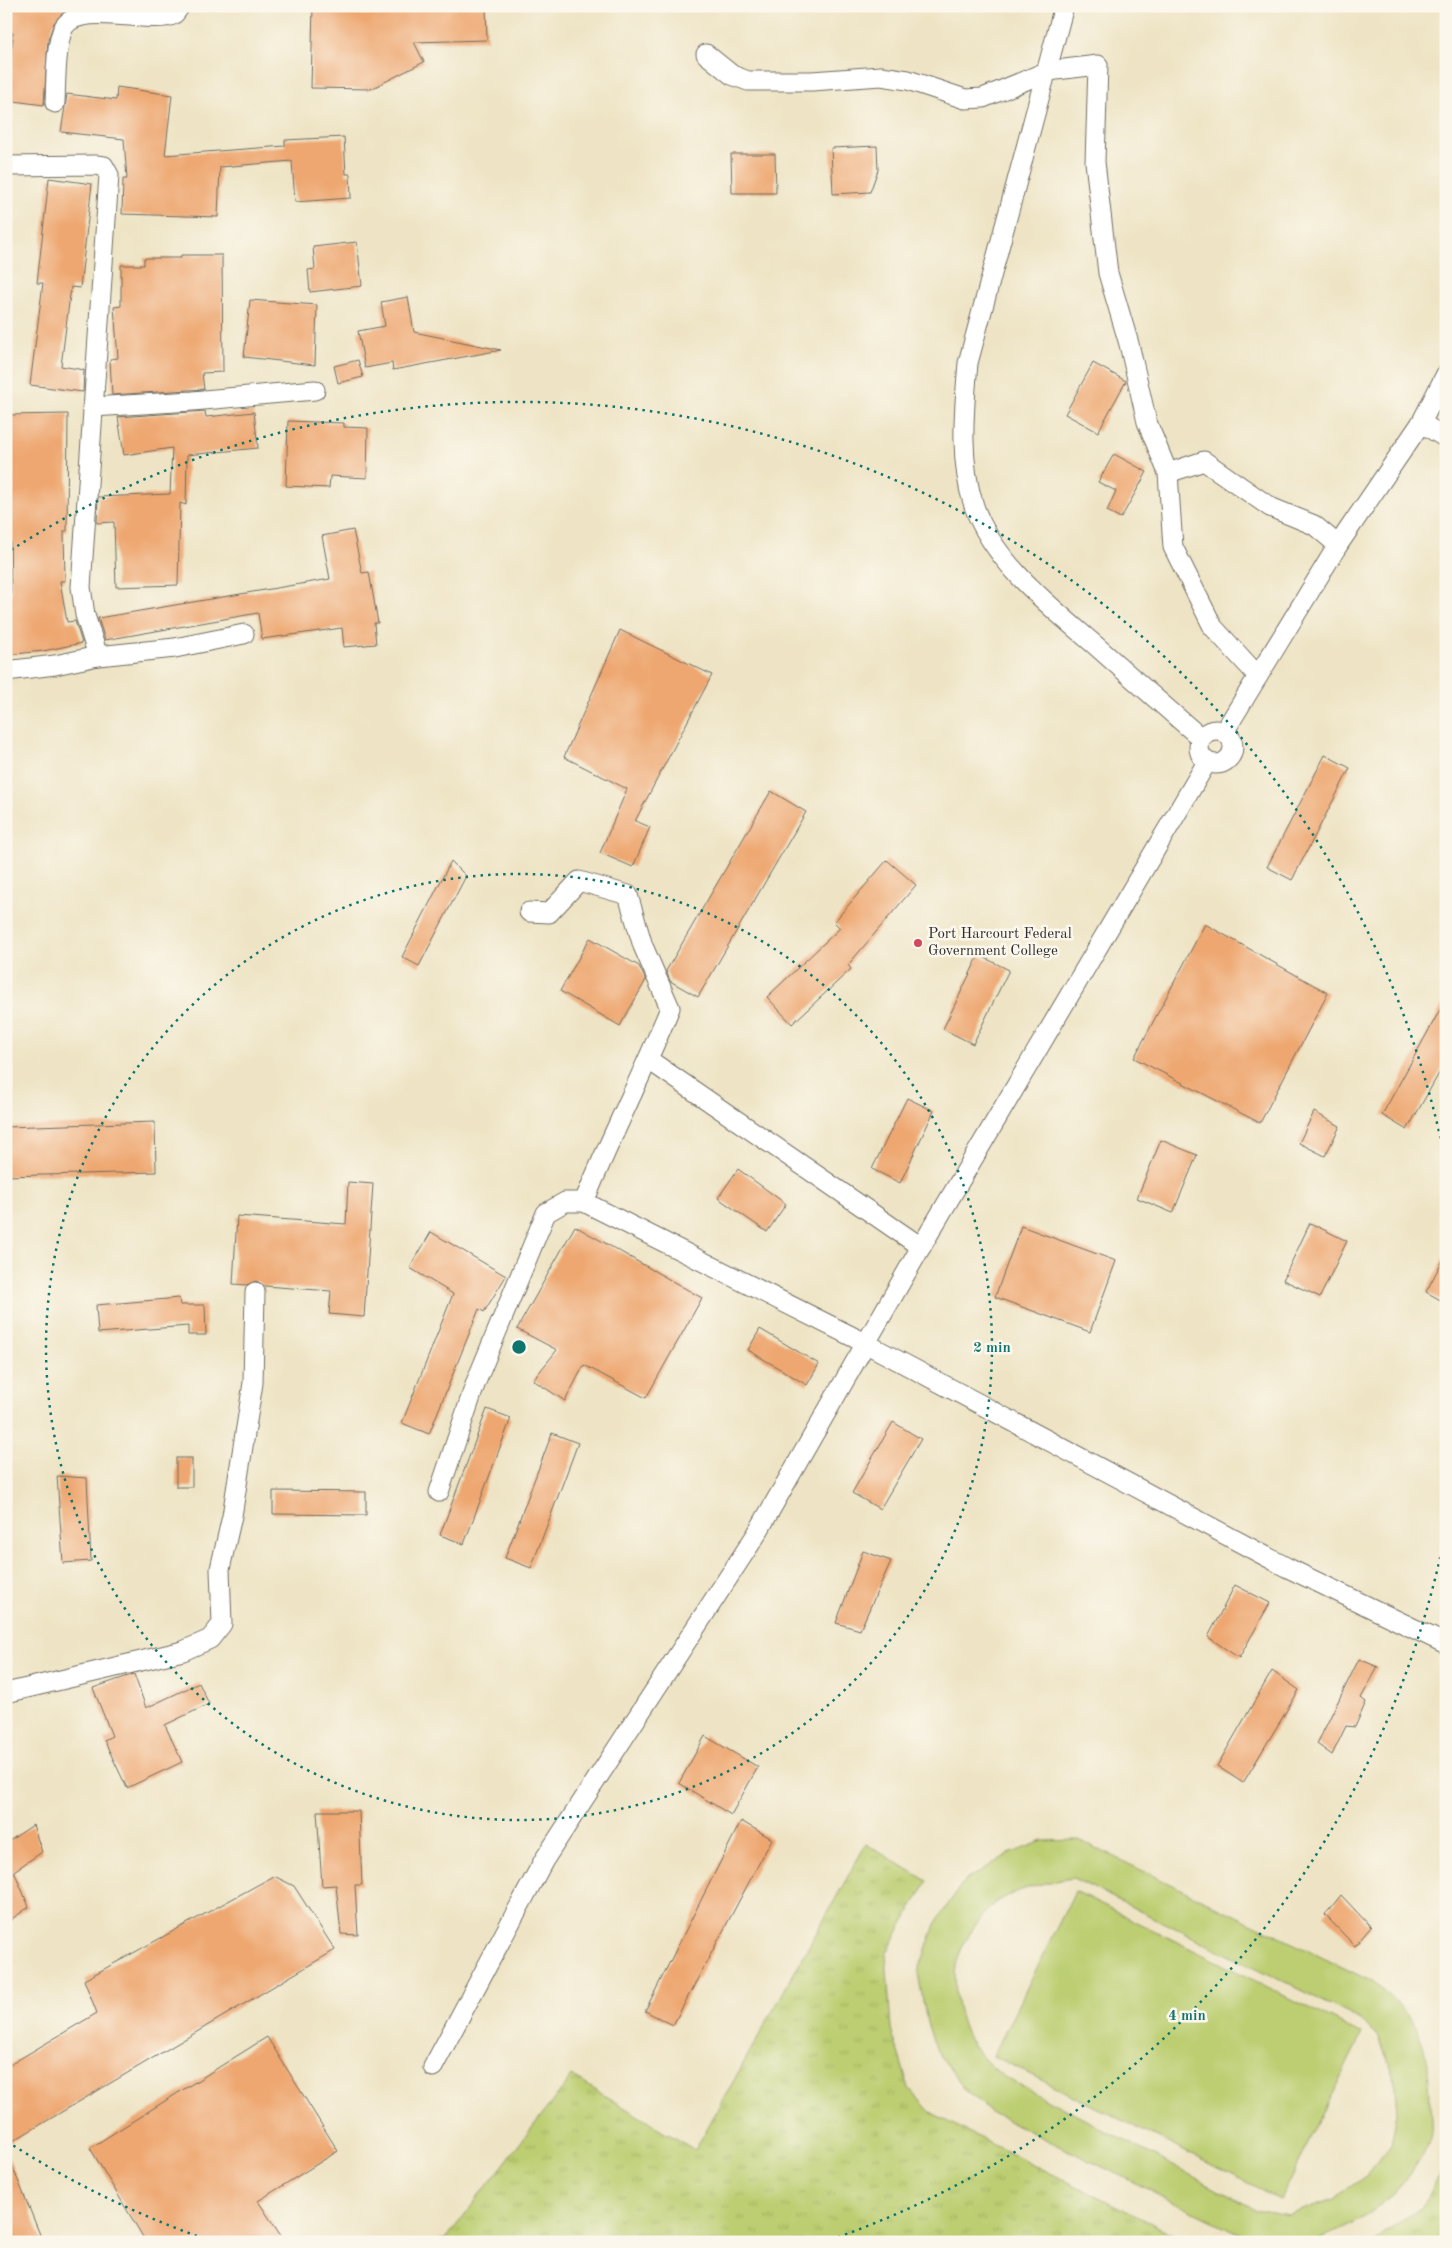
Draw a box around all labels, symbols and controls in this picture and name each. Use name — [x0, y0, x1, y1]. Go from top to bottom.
place label: Port Harcourt Federal Government College — [928, 927, 1072, 959]
marker: Port Harcourt Federal Government College — [912, 937, 924, 949]
centre of rings — [510, 1338, 528, 1356]
text: 2 min — [973, 1341, 1011, 1356]
text: 4 min — [1168, 2009, 1206, 2024]

